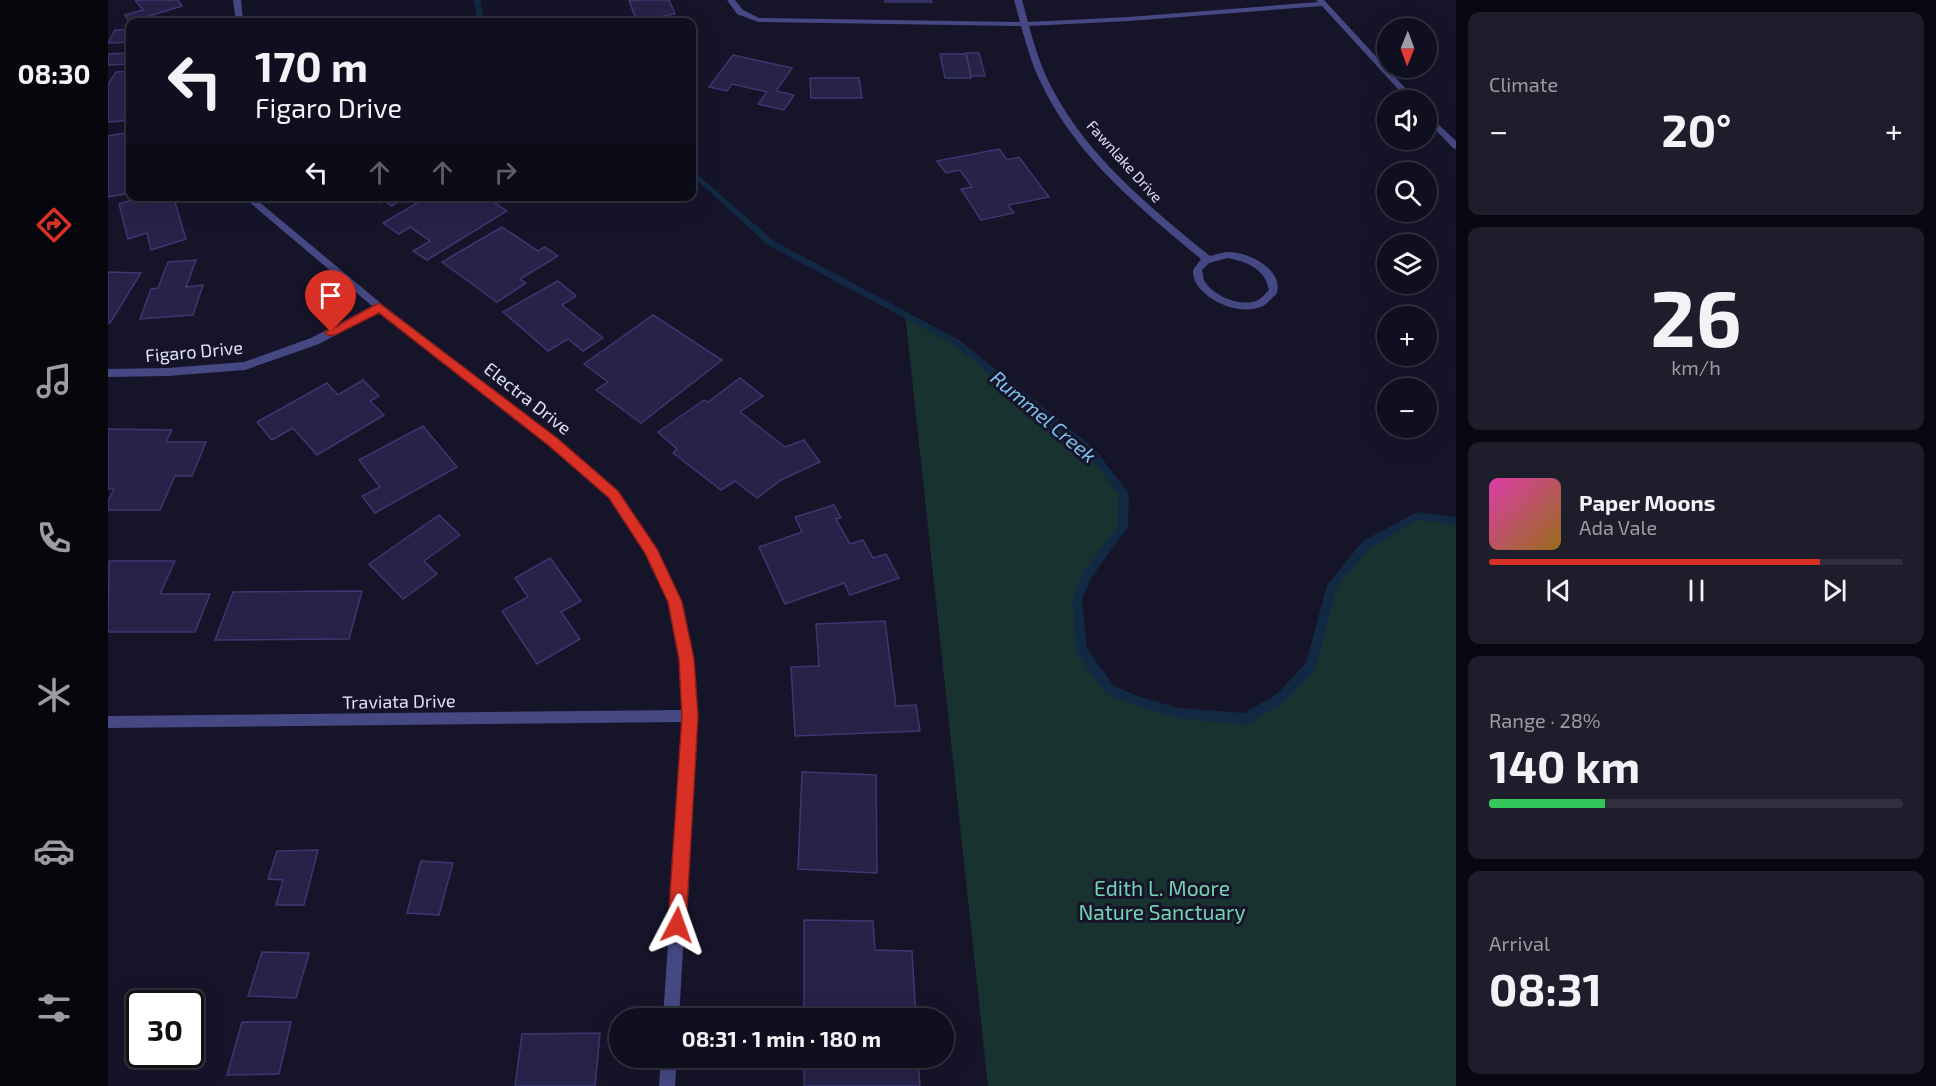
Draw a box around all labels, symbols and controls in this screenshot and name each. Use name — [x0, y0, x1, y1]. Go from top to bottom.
north arrow — [1377, 18, 1437, 78]
map controls — [1377, 18, 1437, 438]
text: 170 m — [255, 40, 368, 90]
icon: left — [156, 42, 234, 120]
text: 08:30 — [17, 57, 91, 89]
text: Climate — [1489, 72, 1558, 96]
button: sound — [1377, 90, 1437, 150]
text: Figaro Drive — [255, 91, 402, 123]
text: 20° — [1662, 102, 1732, 156]
text: − — [1489, 110, 1508, 150]
text: + — [1885, 110, 1903, 150]
street label: Fawnlake Drive — [1083, 116, 1167, 206]
icon: left — [300, 156, 333, 189]
icon: ahead — [363, 156, 396, 189]
icon: ahead — [426, 156, 459, 189]
icon: right — [489, 156, 522, 189]
button: search — [1377, 162, 1437, 222]
icon: directions — [33, 204, 75, 246]
button: layers — [1377, 234, 1437, 294]
text: 26 — [1650, 269, 1742, 363]
pin — [305, 270, 356, 332]
icon: arrive — [314, 279, 347, 312]
button: + — [1377, 306, 1437, 366]
street label: Figaro Drive — [144, 336, 244, 366]
text: km/h — [1671, 355, 1721, 379]
street label: Electra Drive — [480, 357, 576, 439]
icon: music — [33, 360, 75, 402]
water label: Rummel Creek — [986, 365, 1102, 467]
button: − — [1377, 378, 1437, 438]
text: Paper Moons — [1579, 489, 1715, 515]
text: Ada Vale — [1579, 515, 1657, 539]
icon: phone — [33, 517, 75, 559]
icon: previous — [1542, 574, 1575, 607]
icon: pause — [1680, 574, 1713, 607]
icon: next — [1818, 574, 1851, 607]
icon: climate — [33, 674, 75, 716]
street label: Traviata Drive — [342, 689, 456, 713]
text: Range · 28% — [1489, 708, 1601, 732]
text: 140 km — [1489, 738, 1640, 792]
icon: car — [33, 830, 75, 872]
park label: Edith L. Moore Nature Sanctuary — [1078, 875, 1246, 924]
position arrow — [645, 893, 709, 957]
text: Arrival — [1489, 931, 1550, 955]
text: 08:31 — [1489, 961, 1602, 1015]
icon: filters — [33, 987, 75, 1029]
speed limit sign: 30 — [126, 990, 204, 1068]
text: 08:31 · 1 min · 180 m — [682, 1025, 881, 1051]

